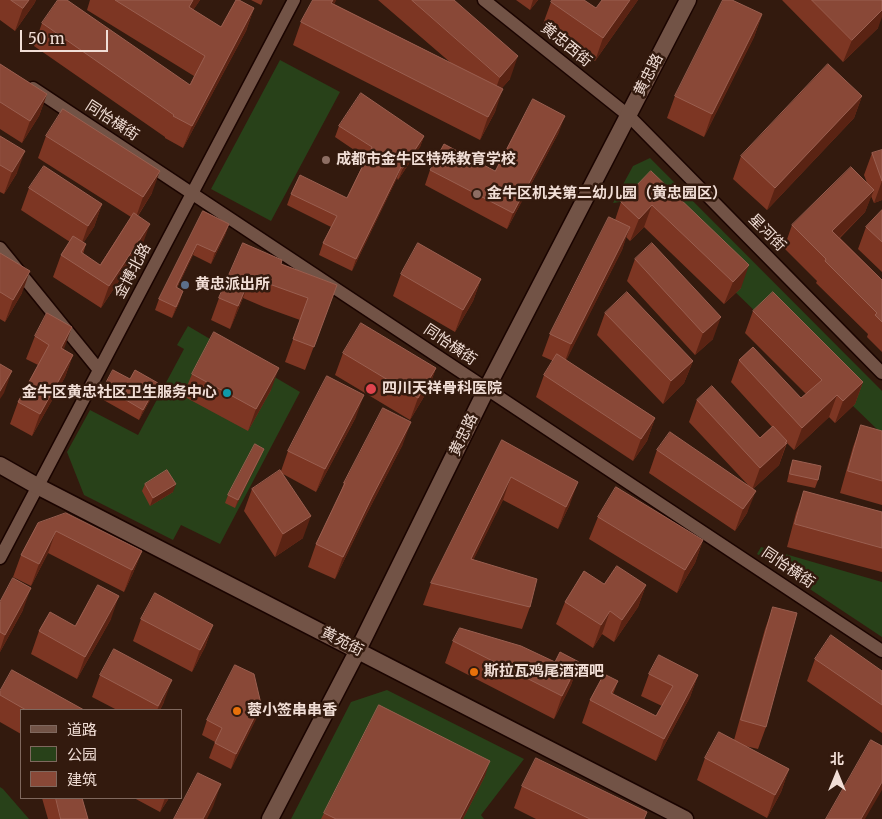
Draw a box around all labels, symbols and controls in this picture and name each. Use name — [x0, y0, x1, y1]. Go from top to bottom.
street label: 黄忠西街 — [537, 19, 595, 71]
scale bar — [22, 20, 110, 52]
text: 50 m — [28, 29, 65, 48]
street label: 黄忠路 — [631, 51, 667, 99]
street label: 同怡横街 — [82, 97, 142, 145]
place label: 成都市金牛区特殊教育学校 — [336, 151, 516, 169]
marker: 成都市金牛区特殊教育学校 — [320, 154, 332, 166]
place label: 金牛区机关第二幼儿园（黄忠园区） — [487, 185, 727, 203]
marker: 金牛区机关第二幼儿园（黄忠园区） — [471, 188, 483, 200]
street label: 星河街 — [745, 211, 789, 255]
street label: 金博北路 — [111, 240, 155, 302]
place label: 黄忠派出所 — [195, 276, 270, 294]
marker: 黄忠派出所 — [179, 279, 191, 291]
street label: 同怡横街 — [420, 321, 480, 369]
place label: 四川天祥骨科医院 — [382, 380, 502, 398]
marker: 四川天祥骨科医院 — [364, 382, 378, 396]
place label: 金牛区黄忠社区卫生服务中心 — [22, 384, 217, 402]
marker: 金牛区黄忠社区卫生服务中心 — [221, 387, 233, 399]
street label: 黄忠路 — [446, 411, 482, 459]
street label: 同怡横街 — [758, 544, 818, 592]
street label: 黄苑街 — [318, 624, 366, 660]
place label: 斯拉瓦鸡尾酒酒吧 — [484, 663, 604, 681]
marker: 斯拉瓦鸡尾酒酒吧 — [468, 666, 480, 678]
place label: 蓉小签串串香 — [247, 702, 337, 720]
marker: 蓉小签串串香 — [231, 705, 243, 717]
legend — [20, 709, 182, 799]
text: 道路 — [67, 720, 97, 739]
text: 公园 — [67, 745, 97, 764]
north arrow — [812, 749, 862, 799]
text: 北 — [830, 750, 844, 768]
text: 建筑 — [67, 770, 97, 789]

